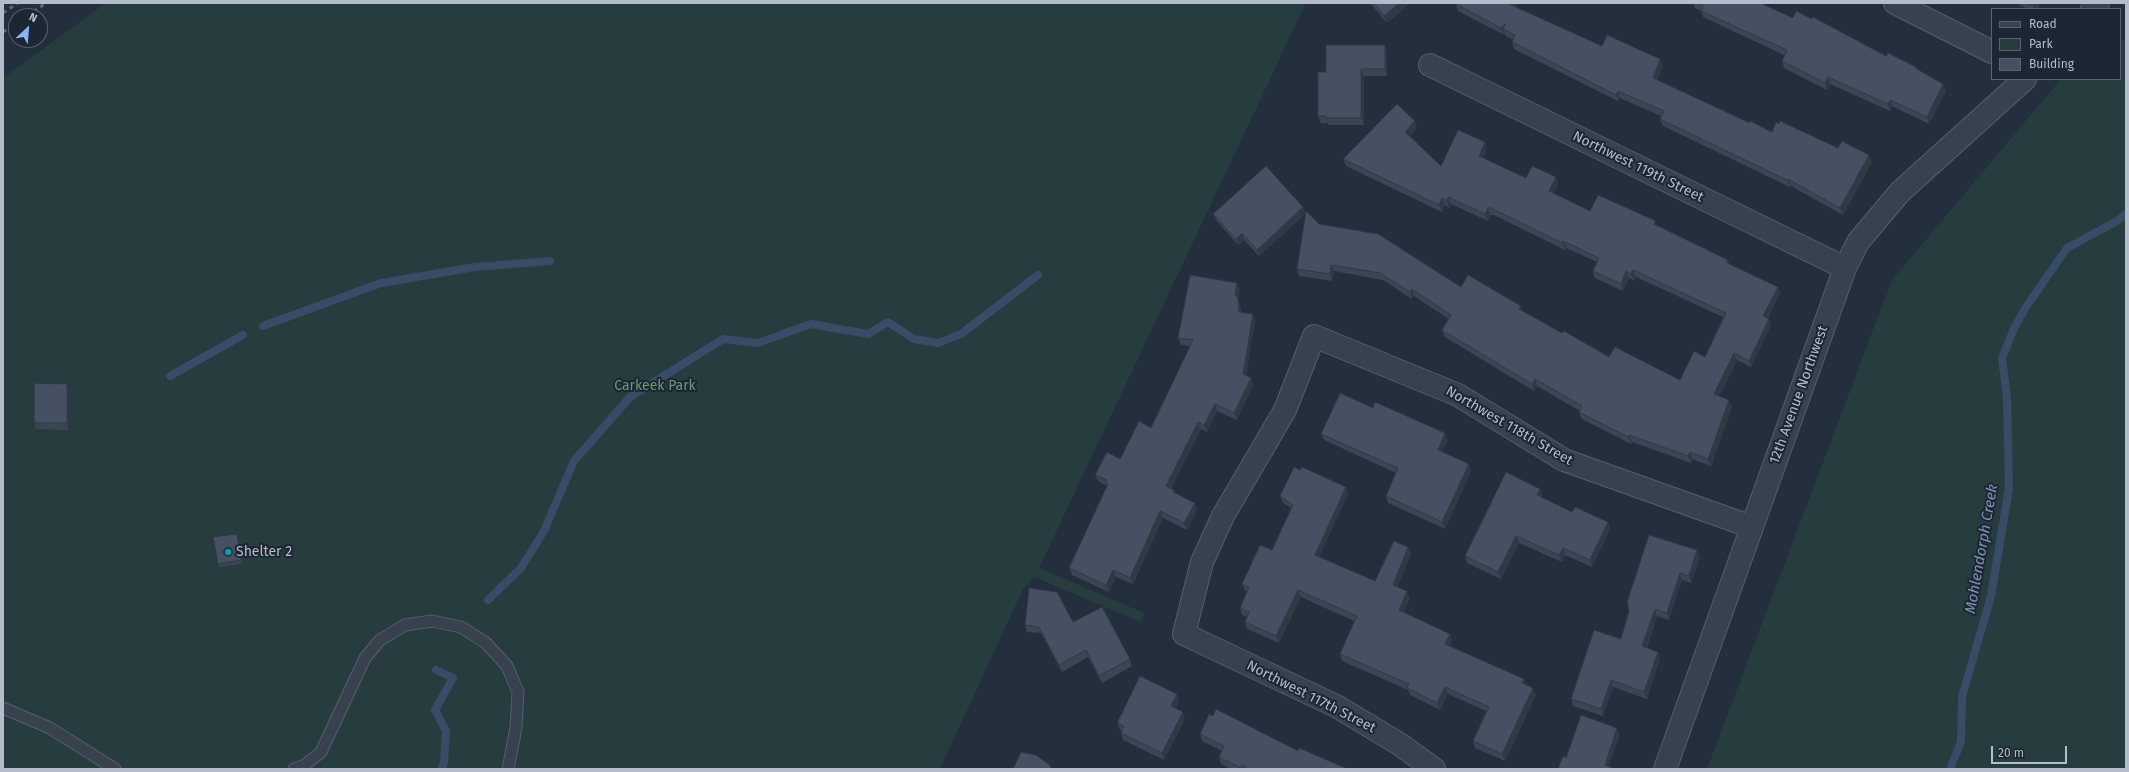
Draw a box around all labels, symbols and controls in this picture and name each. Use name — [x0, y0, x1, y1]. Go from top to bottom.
north arrow — [8, 8, 48, 48]
legend — [1991, 8, 2121, 80]
text: N — [27, 10, 39, 25]
text: Road — [2029, 17, 2057, 31]
text: Park — [2029, 37, 2053, 51]
text: Building — [2029, 57, 2074, 71]
street label: Northwest 119th Street — [1570, 128, 1706, 206]
street label: 12th Avenue Northwest — [1766, 324, 1832, 466]
park label: Carkeek Park — [614, 378, 696, 394]
street label: Northwest 118th Street — [1442, 383, 1576, 469]
water label: Mohlendorph Creek — [1962, 483, 2002, 615]
place label: Shelter 2 — [236, 544, 292, 560]
marker: Shelter 2 — [223, 547, 233, 557]
street label: Northwest 117th Street — [1244, 657, 1378, 737]
scale bar — [1993, 738, 2069, 764]
text: 20 m — [1998, 746, 2024, 760]

